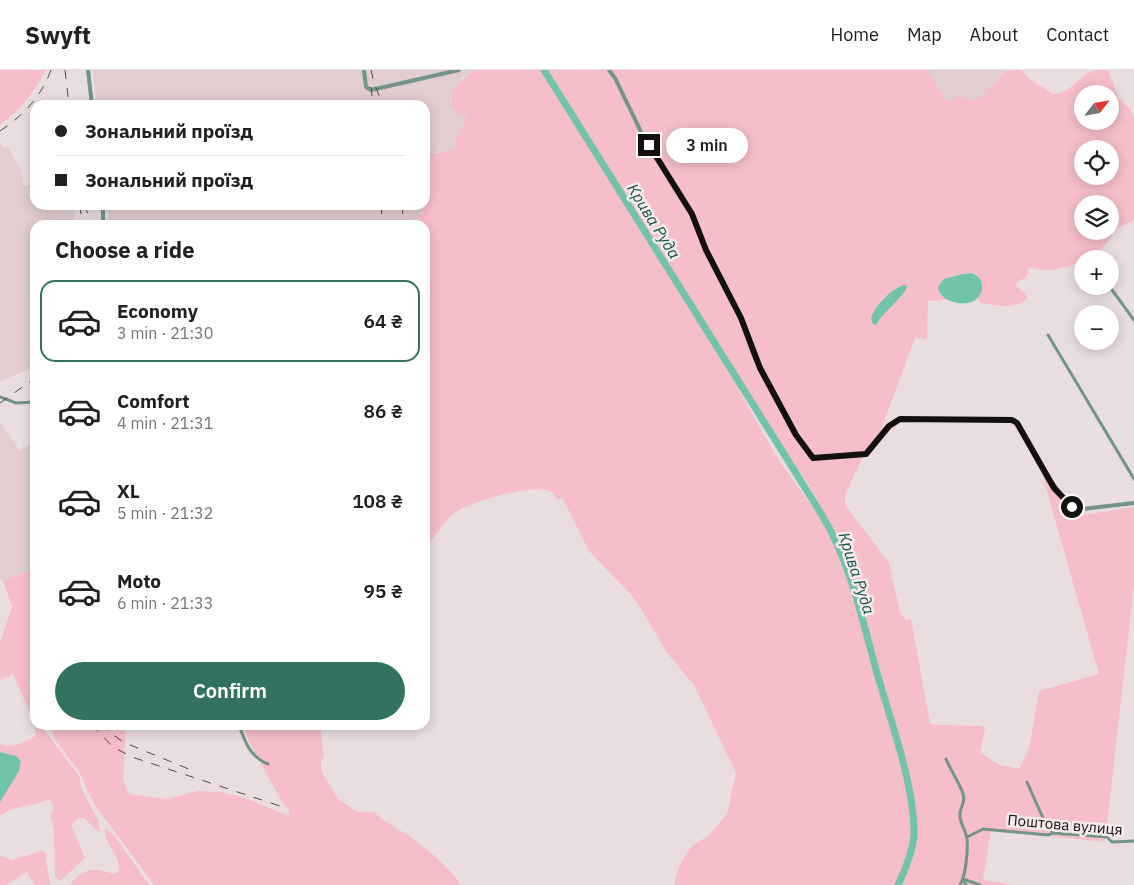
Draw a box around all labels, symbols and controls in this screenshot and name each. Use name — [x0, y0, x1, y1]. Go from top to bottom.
text: Swyft — [25, 19, 91, 51]
text: Home — [831, 23, 879, 46]
text: Map — [907, 23, 942, 46]
text: About — [970, 23, 1018, 46]
text: Contact — [1046, 23, 1109, 46]
north arrow — [1074, 85, 1119, 130]
map controls — [1074, 85, 1119, 350]
text: Зональний проїзд — [85, 119, 253, 143]
callout: 3 min — [666, 128, 749, 162]
route end — [638, 134, 660, 156]
text: 3 min — [686, 135, 728, 155]
button: locate — [1074, 140, 1119, 185]
text: Зональний проїзд — [85, 168, 253, 192]
water label: Крива Руда — [623, 180, 685, 262]
button: layers — [1074, 195, 1119, 240]
text: Choose a ride — [55, 235, 195, 264]
button: + — [1074, 250, 1119, 295]
icon: car — [57, 299, 102, 344]
text: Economy — [117, 299, 198, 323]
button: − — [1074, 305, 1119, 350]
text: 64 ₴ — [364, 309, 403, 333]
text: 3 min · 21:30 — [117, 323, 213, 343]
icon: car — [57, 389, 102, 434]
text: Comfort — [117, 389, 190, 413]
text: 86 ₴ — [364, 399, 403, 423]
text: 4 min · 21:31 — [117, 413, 213, 433]
icon: car — [57, 479, 102, 524]
text: XL — [117, 479, 140, 503]
text: 108 ₴ — [352, 489, 403, 513]
route start — [1061, 496, 1083, 518]
text: 5 min · 21:32 — [117, 503, 213, 523]
water label: Крива Руда — [834, 529, 880, 617]
icon: car — [57, 569, 102, 614]
text: Moto — [117, 569, 161, 593]
text: 95 ₴ — [364, 579, 403, 603]
text: 6 min · 21:33 — [117, 593, 213, 613]
button: Confirm — [55, 662, 405, 720]
street label: Поштова вулиця — [1007, 810, 1124, 839]

